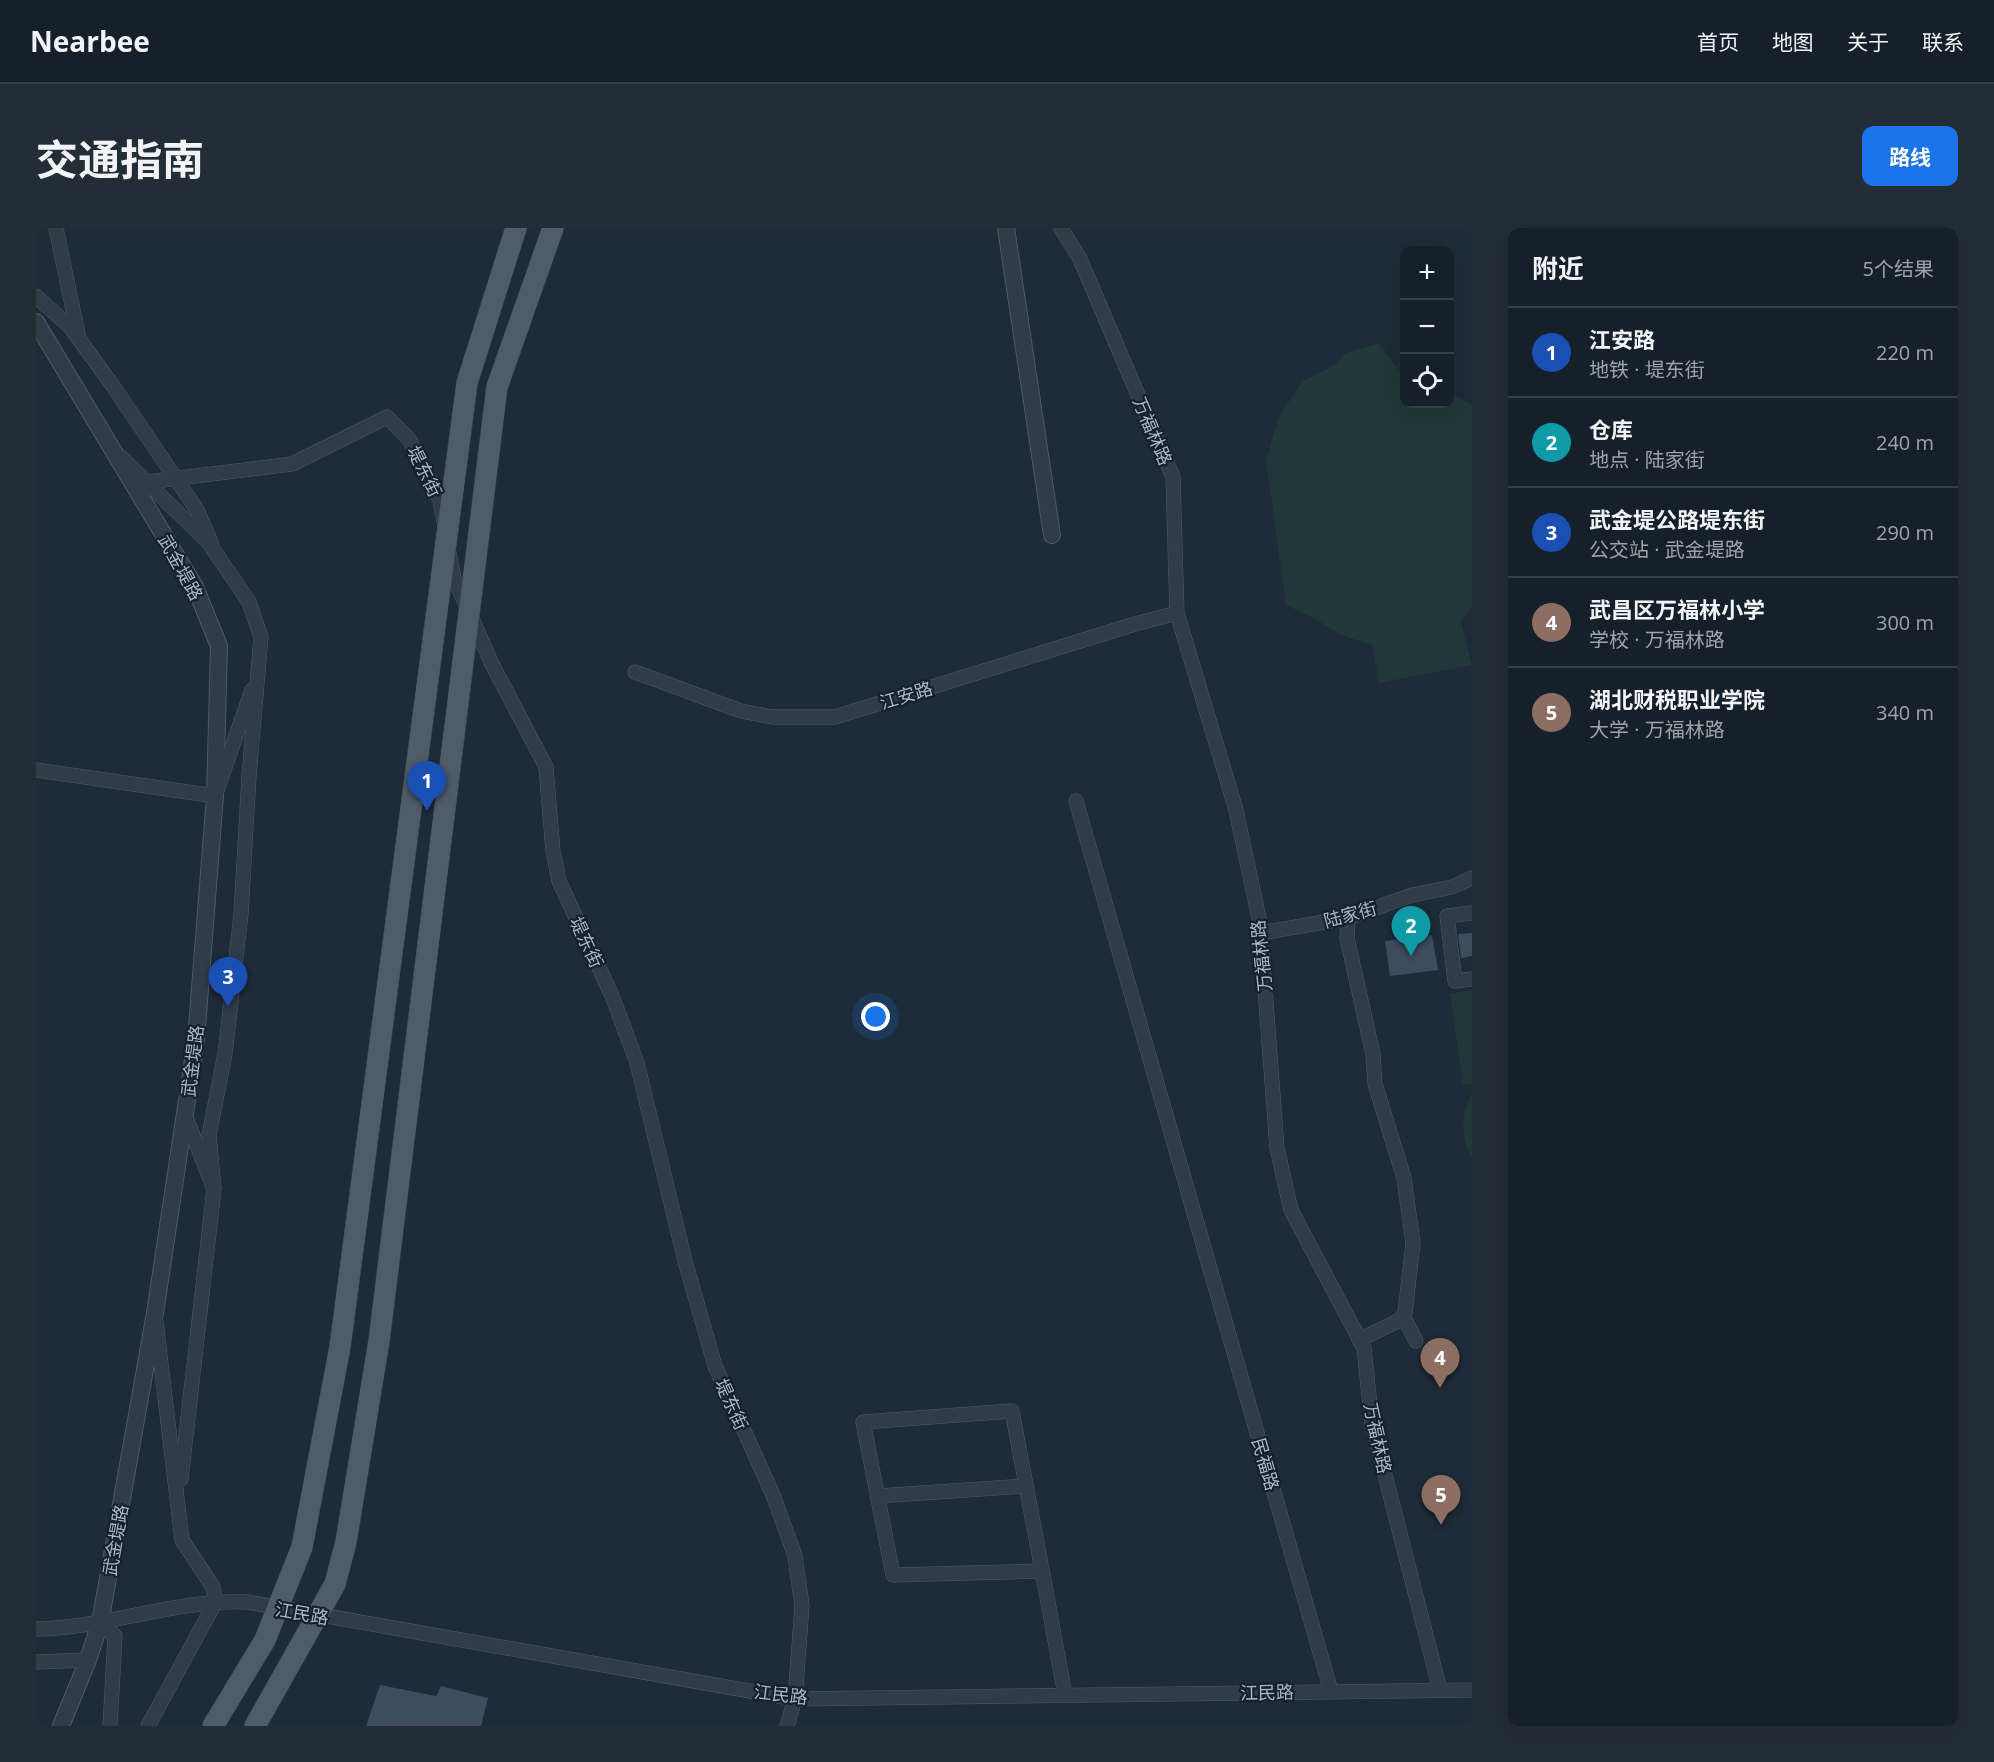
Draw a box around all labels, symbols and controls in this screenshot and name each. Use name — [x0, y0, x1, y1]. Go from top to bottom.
text: Nearbee — [30, 22, 150, 60]
text: 首页 — [1697, 28, 1739, 56]
text: 地图 — [1772, 28, 1814, 56]
text: 关于 — [1847, 28, 1889, 56]
text: 联系 — [1922, 28, 1964, 56]
button: 路线 — [1862, 126, 1958, 186]
text: 交通指南 — [36, 130, 204, 187]
map controls — [1400, 246, 1454, 408]
button: + — [1400, 246, 1454, 300]
text: 附近 — [1532, 250, 1584, 286]
text: 5个结果 — [1863, 255, 1934, 282]
button: − — [1400, 300, 1454, 354]
text: 江安路 — [1589, 324, 1655, 354]
text: 1 — [1546, 339, 1557, 366]
text: 220 m — [1876, 339, 1934, 366]
button: locate — [1400, 354, 1454, 408]
text: 地铁 · 堤东街 — [1589, 356, 1705, 383]
street label: 万福林路 — [1128, 393, 1178, 469]
text: 仓库 — [1589, 414, 1633, 444]
text: 2 — [1546, 429, 1557, 456]
text: 240 m — [1876, 429, 1934, 456]
street label: 堤东街 — [402, 441, 448, 501]
text: 地点 · 陆家街 — [1589, 446, 1705, 473]
text: 武金堤公路堤东街 — [1589, 504, 1765, 534]
text: 3 — [1546, 519, 1557, 546]
text: 290 m — [1876, 519, 1934, 546]
street label: 武金堤路 — [153, 530, 209, 604]
text: 公交站 · 武金堤路 — [1589, 536, 1745, 563]
text: 武昌区万福林小学 — [1589, 594, 1765, 624]
text: 4 — [1546, 609, 1557, 636]
text: 300 m — [1876, 609, 1934, 636]
text: 学校 · 万福林路 — [1589, 626, 1725, 653]
street label: 江安路 — [877, 676, 935, 714]
text: 湖北财税职业学院 — [1589, 684, 1765, 714]
text: 5 — [1546, 699, 1557, 726]
text: 340 m — [1876, 699, 1934, 726]
text: 大学 · 万福林路 — [1589, 716, 1725, 743]
pin: 1 — [408, 762, 446, 811]
street label: 陆家街 — [1321, 895, 1379, 933]
pin: 2 — [1392, 906, 1430, 956]
street label: 堤东街 — [565, 912, 609, 972]
street label: 万福林路 — [1245, 919, 1277, 993]
pin: 3 — [208, 958, 248, 1007]
your location — [861, 1002, 890, 1031]
street label: 武金堤路 — [176, 1024, 208, 1098]
pin: 4 — [1420, 1338, 1460, 1388]
street label: 堤东街 — [710, 1374, 754, 1434]
street label: 万福林路 — [1359, 1400, 1397, 1476]
street label: 民福路 — [1247, 1435, 1285, 1493]
pin: 5 — [1422, 1476, 1460, 1525]
street label: 武金堤路 — [97, 1502, 133, 1578]
street label: 江民路 — [273, 1596, 331, 1630]
street label: 江民路 — [753, 1679, 809, 1709]
street label: 江民路 — [1240, 1680, 1294, 1704]

